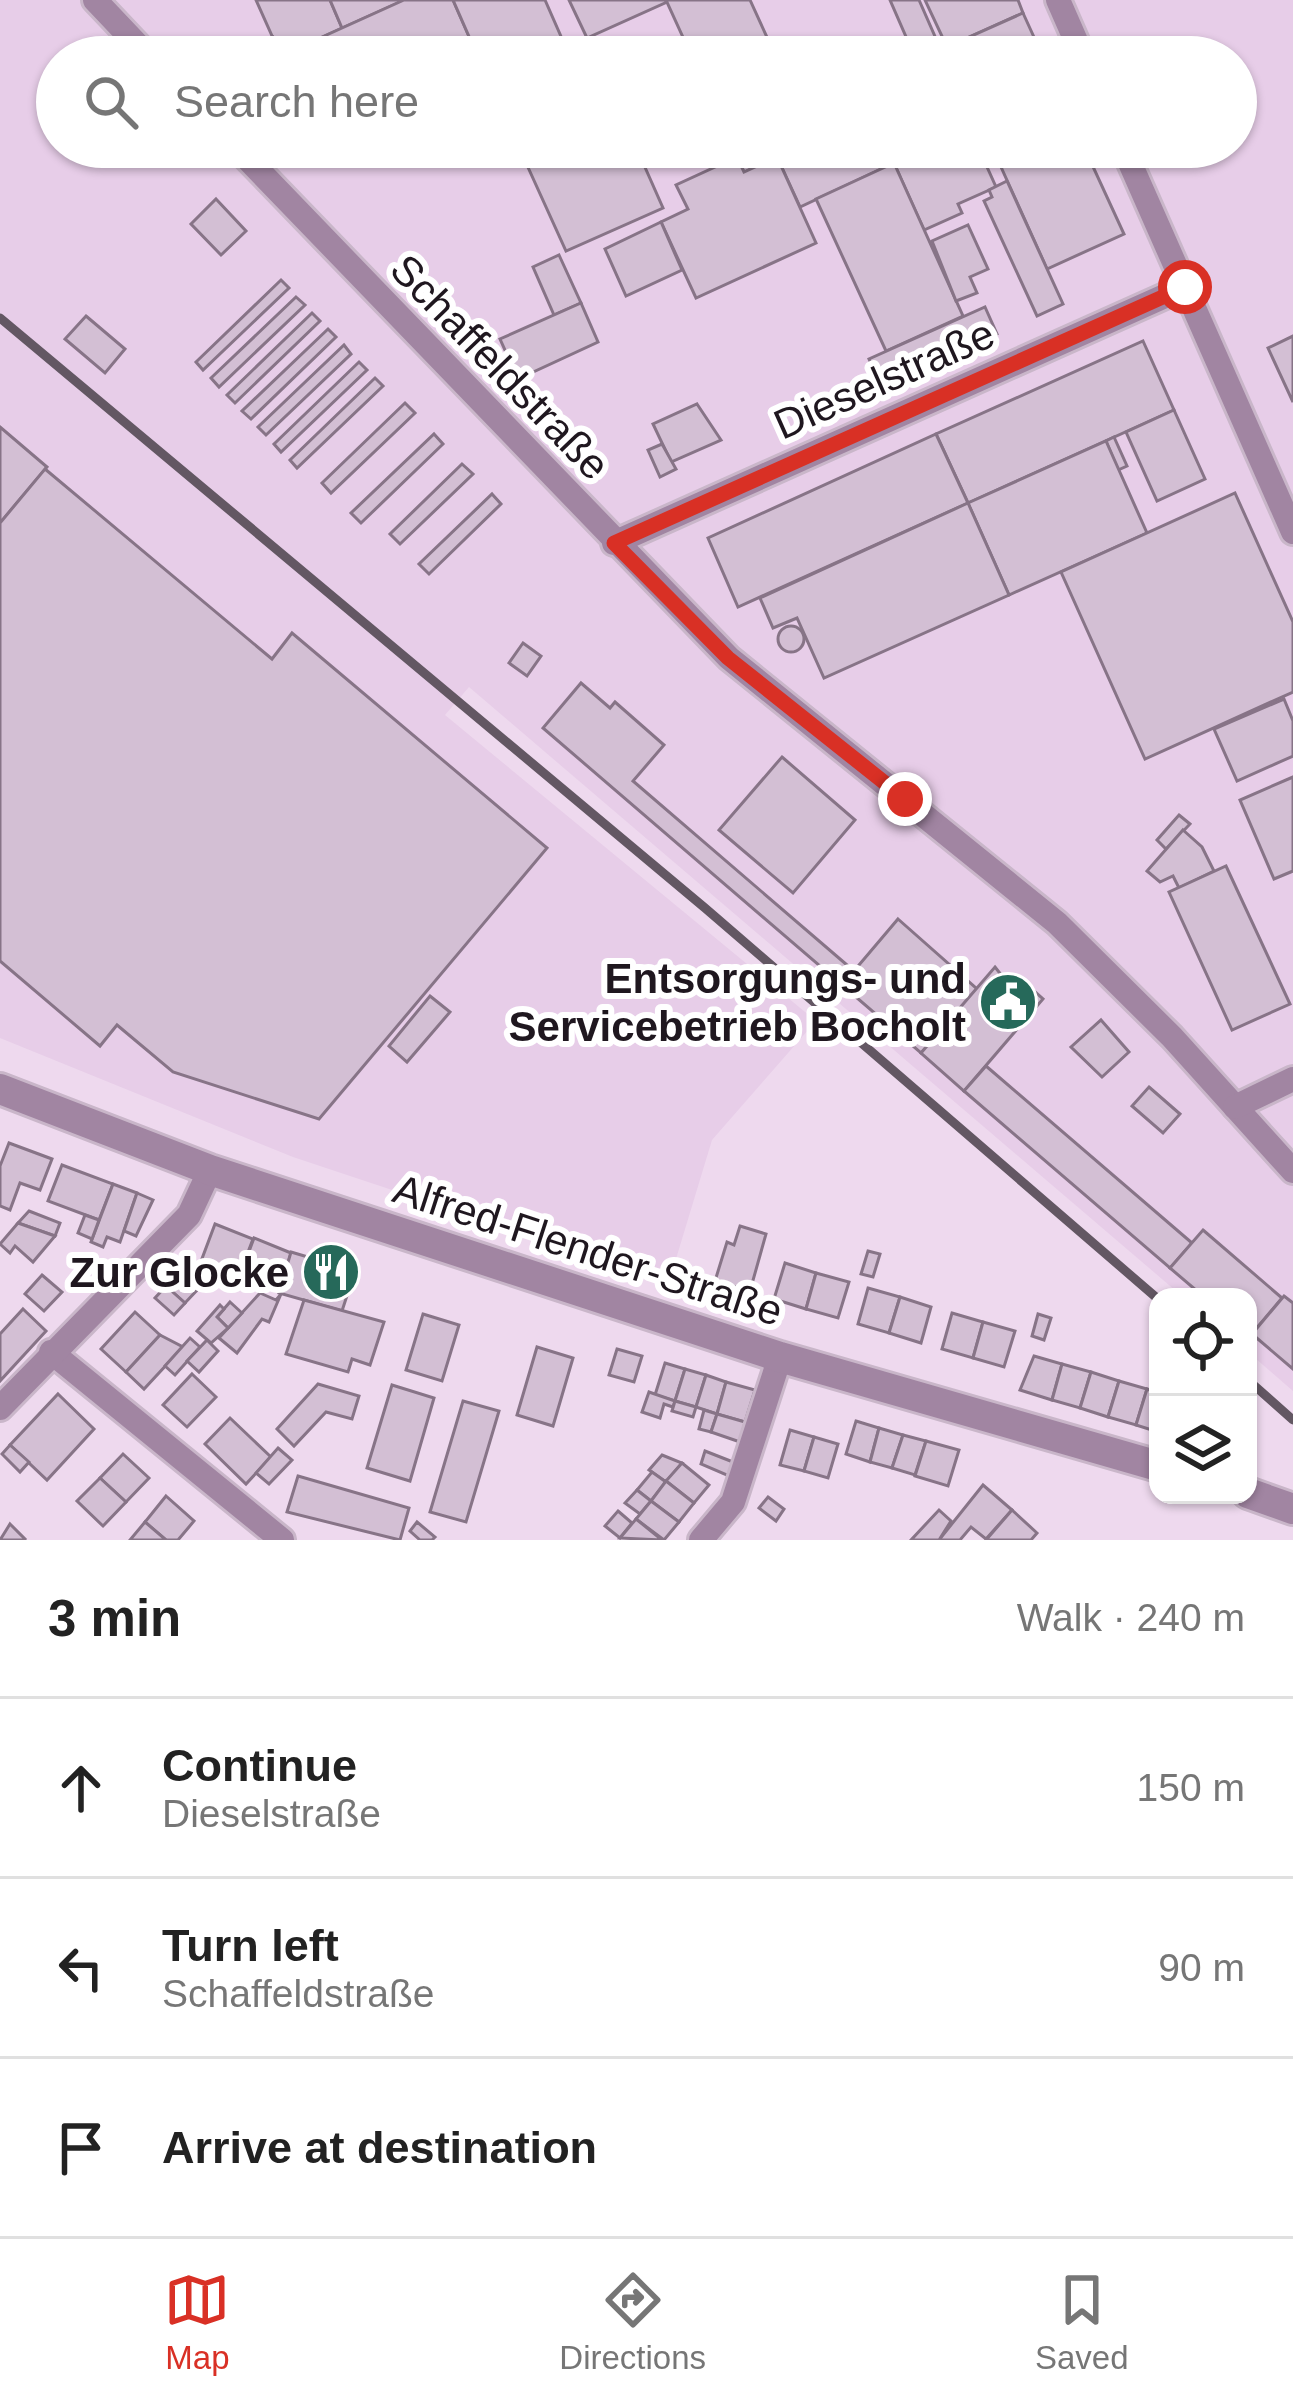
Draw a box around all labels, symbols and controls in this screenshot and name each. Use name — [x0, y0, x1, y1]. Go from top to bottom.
search box — [36, 36, 1257, 168]
icon: search — [78, 69, 144, 135]
text: Search here — [174, 76, 419, 127]
street label: Schaffeldstraße — [381, 245, 619, 489]
route start — [1158, 260, 1212, 314]
street label: Dieselstraße — [767, 310, 1001, 448]
route end — [878, 772, 932, 826]
place label: Entsorgungs- und Servicebetrieb Bocholt — [509, 955, 966, 1050]
public building icon: Entsorgungs- und Servicebetrieb Bocholt — [977, 971, 1039, 1033]
street label: Alfred-Flender-Straße — [388, 1165, 788, 1335]
restaurant icon: Zur Glocke — [300, 1241, 362, 1303]
place label: Zur Glocke — [70, 1249, 289, 1296]
map controls — [1149, 1288, 1257, 1504]
button: locate — [1149, 1288, 1257, 1396]
button: layers — [1149, 1396, 1257, 1504]
text: 3 min — [48, 1590, 181, 1647]
text: Walk · 240 m — [1017, 1596, 1245, 1639]
text: Continue — [162, 1740, 357, 1791]
icon: ahead — [48, 1755, 114, 1821]
text: 150 m — [1137, 1766, 1245, 1809]
text: Dieselstraße — [162, 1792, 381, 1835]
text: Turn left — [162, 1920, 339, 1971]
icon: left — [48, 1935, 114, 2001]
text: 90 m — [1158, 1946, 1245, 1989]
text: Schaffeldstraße — [162, 1972, 434, 2015]
icon: arrive — [48, 2115, 114, 2181]
text: Arrive at destination — [162, 2122, 597, 2173]
tab: Map — [164, 2267, 230, 2377]
tab: Directions — [559, 2267, 706, 2377]
tab: Saved — [1035, 2267, 1129, 2377]

